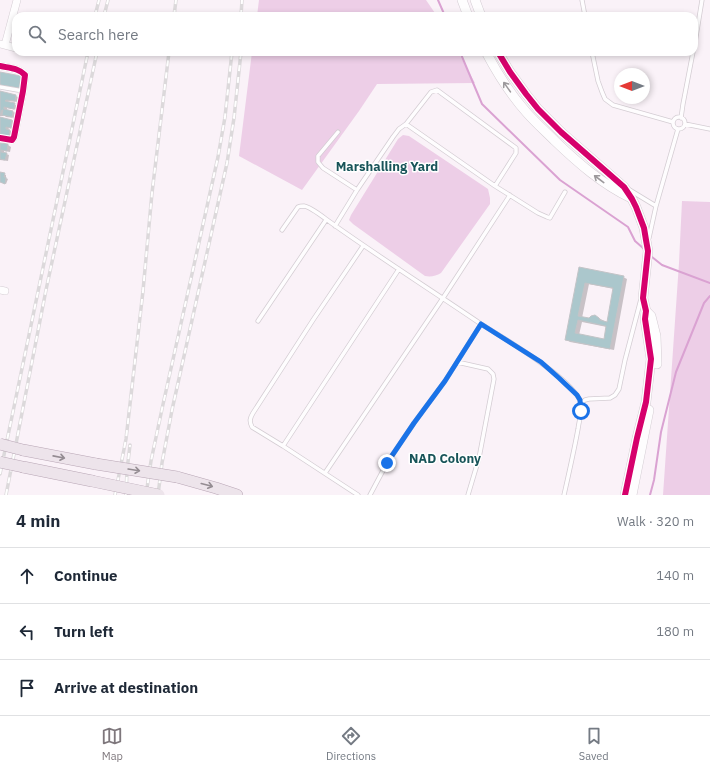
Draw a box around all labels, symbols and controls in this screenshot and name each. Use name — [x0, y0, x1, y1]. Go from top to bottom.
search box — [12, 12, 698, 56]
icon: search — [26, 23, 48, 45]
text: Search here — [58, 25, 138, 44]
north arrow — [614, 68, 650, 104]
one-way arrow — [503, 82, 511, 93]
district label: Marshalling Yard — [336, 158, 438, 175]
one-way arrow — [593, 175, 604, 183]
route start — [572, 402, 590, 420]
district label: NAD Colony — [409, 450, 481, 467]
one-way arrow — [52, 454, 65, 462]
route end — [378, 454, 396, 472]
one-way arrow — [127, 467, 140, 475]
one-way arrow — [200, 482, 213, 490]
text: 4 min — [16, 510, 60, 532]
text: Walk · 320 m — [617, 513, 694, 530]
icon: ahead — [16, 565, 38, 587]
text: Continue — [54, 566, 118, 585]
text: 140 m — [656, 567, 694, 584]
icon: left — [16, 621, 38, 643]
text: Turn left — [54, 622, 114, 641]
text: 180 m — [656, 623, 694, 640]
icon: arrive — [16, 677, 38, 699]
text: Arrive at destination — [54, 678, 198, 697]
tab: Map — [101, 725, 123, 763]
tab: Directions — [326, 725, 376, 763]
tab: Saved — [579, 725, 609, 763]

